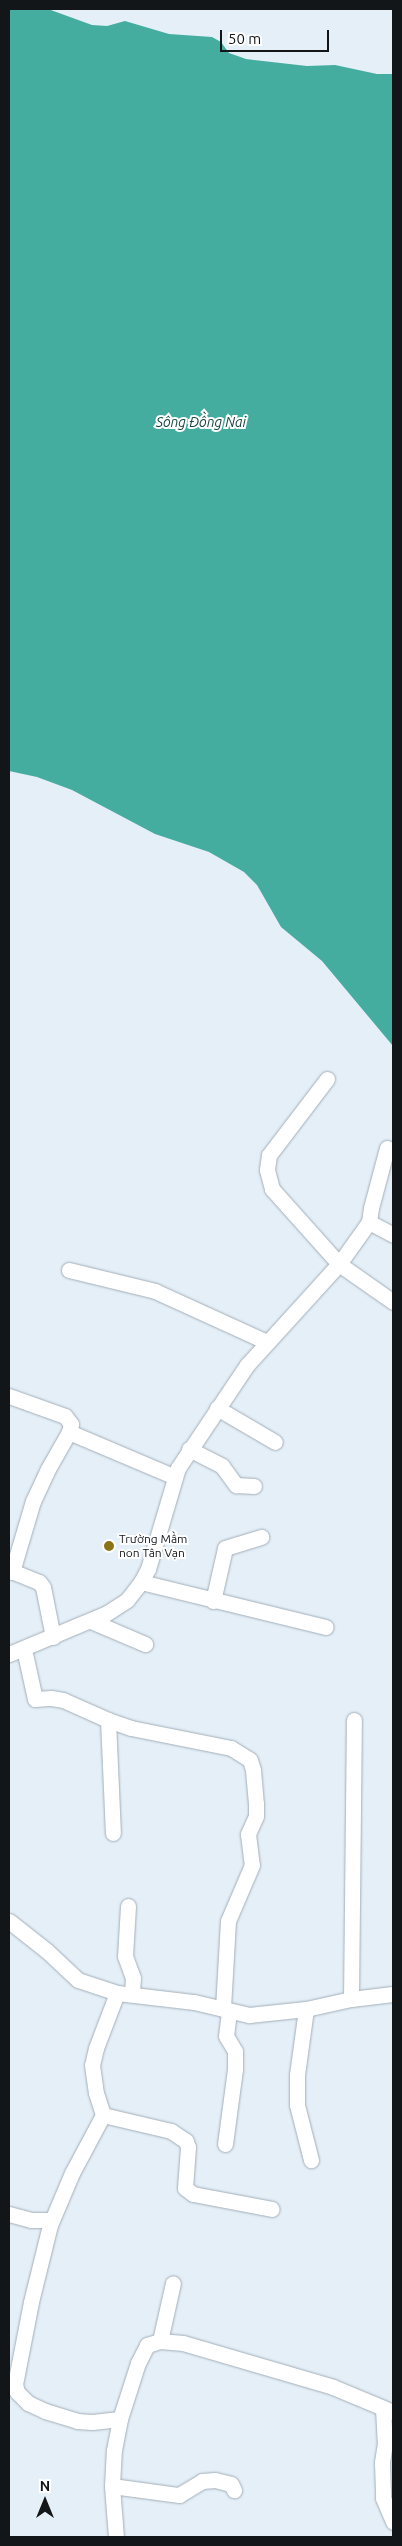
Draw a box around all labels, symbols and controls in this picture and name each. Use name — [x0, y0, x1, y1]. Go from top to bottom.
scale bar — [222, 20, 331, 52]
text: 50 m — [228, 30, 261, 47]
water label: Sông Đồng Nai — [156, 414, 246, 430]
place label: Trường Mầm non Tân Vạn — [119, 1532, 187, 1560]
marker: Trường Mầm non Tân Vạn — [103, 1540, 115, 1552]
north arrow — [20, 2476, 70, 2526]
text: N — [40, 2478, 50, 2494]

